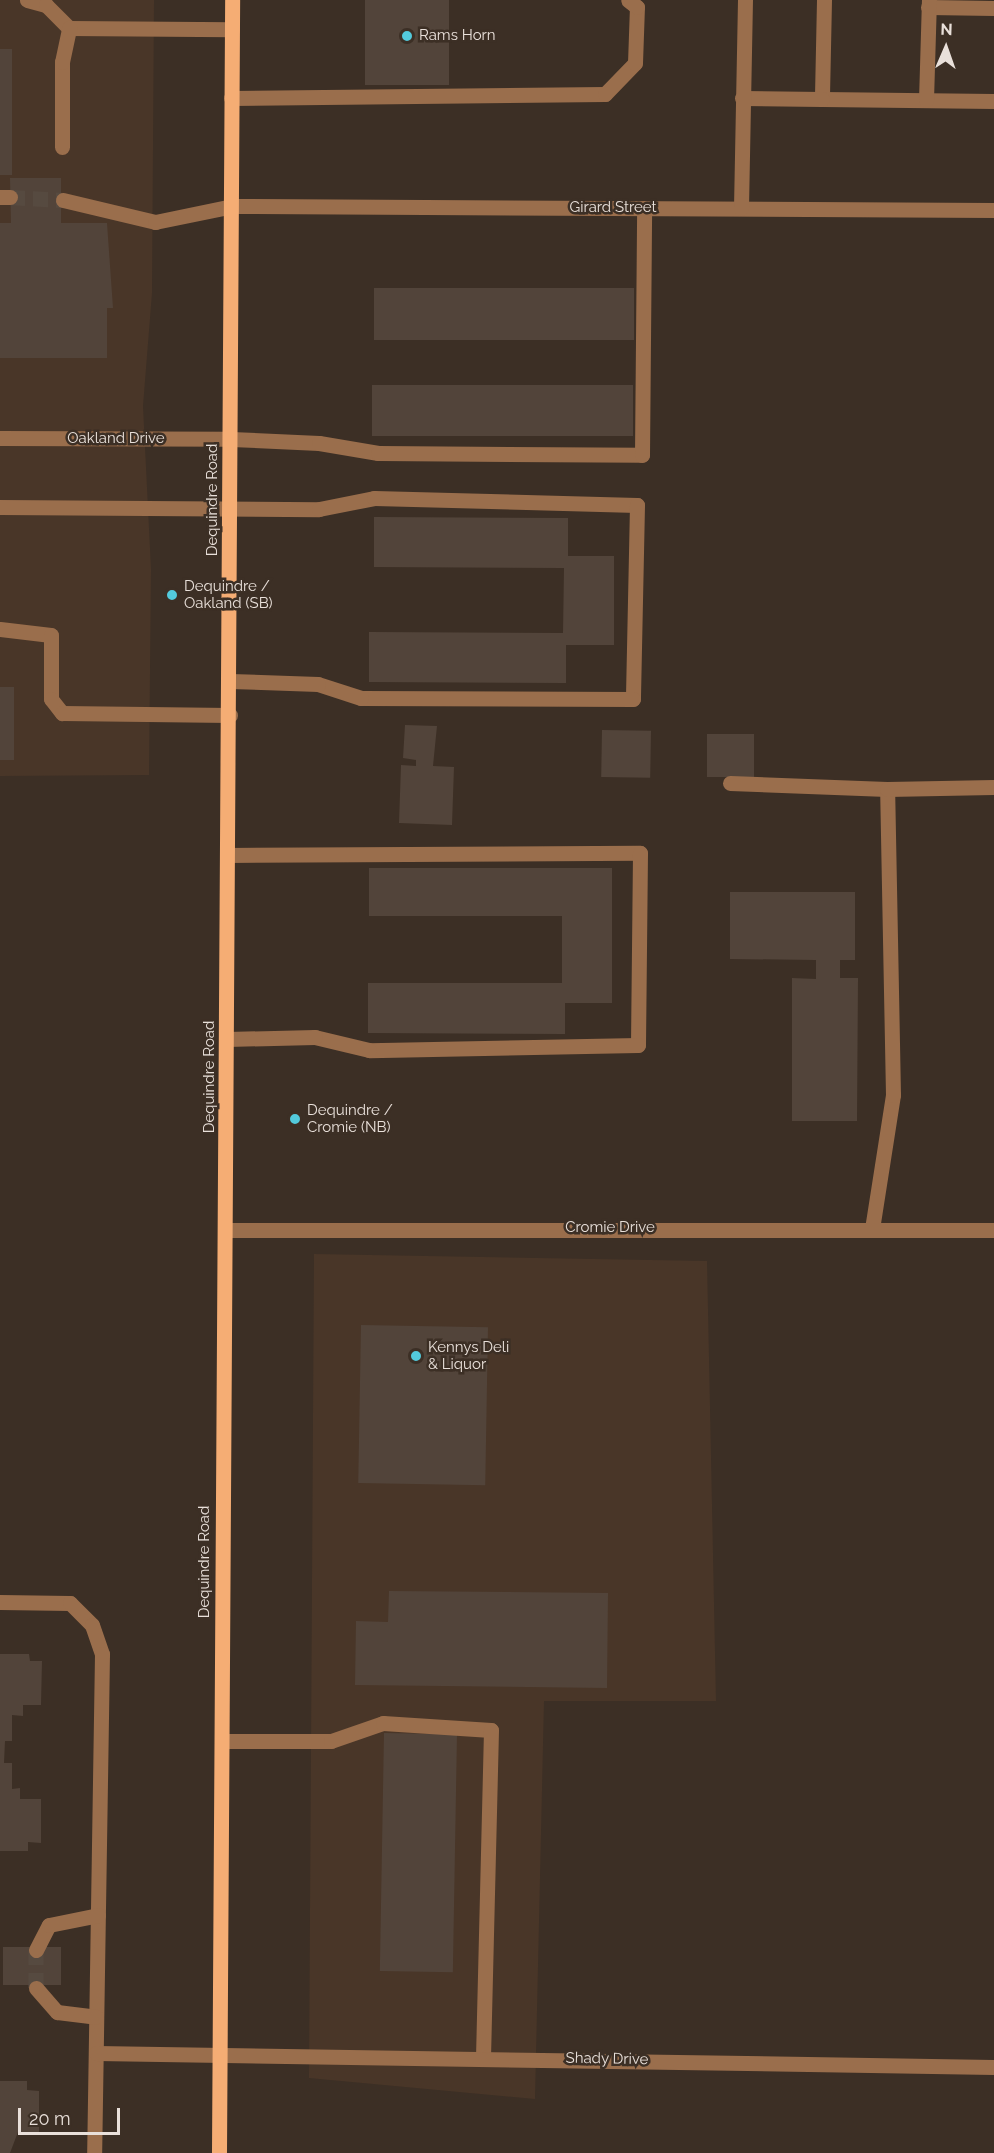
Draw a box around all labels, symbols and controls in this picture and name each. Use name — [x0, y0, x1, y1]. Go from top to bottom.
north arrow — [916, 18, 976, 78]
text: N — [940, 20, 953, 39]
place label: Rams Horn — [419, 27, 496, 45]
marker: Rams Horn — [400, 29, 414, 43]
street label: Girard Street — [569, 199, 657, 217]
street label: Oakland Drive — [67, 430, 165, 448]
street label: Dequindre Road — [204, 444, 222, 556]
place label: Dequindre / Oakland (SB) — [184, 577, 273, 612]
marker: Dequindre / Oakland (SB) — [165, 588, 179, 602]
street label: Dequindre Road — [201, 1021, 219, 1133]
place label: Dequindre / Cromie (NB) — [307, 1101, 393, 1136]
marker: Dequindre / Cromie (NB) — [288, 1112, 302, 1126]
street label: Cromie Drive — [565, 1219, 655, 1237]
place label: Kennys Deli & Liquor — [428, 1338, 509, 1373]
marker: Kennys Deli & Liquor — [409, 1349, 423, 1363]
street label: Dequindre Road — [196, 1506, 214, 1618]
street label: Shady Drive — [565, 2049, 649, 2069]
scale bar — [21, 2096, 123, 2134]
text: 20 m — [29, 2108, 71, 2129]

